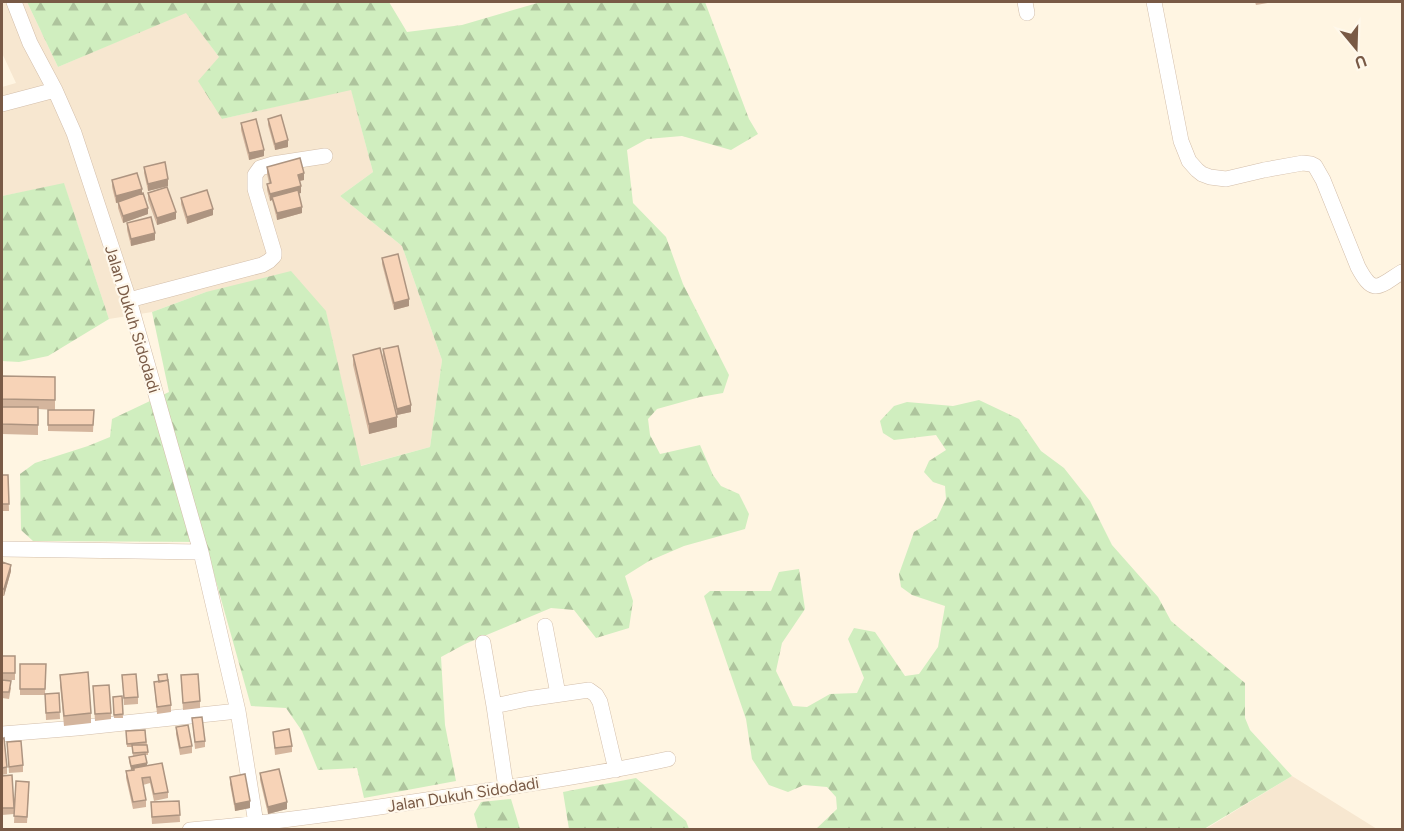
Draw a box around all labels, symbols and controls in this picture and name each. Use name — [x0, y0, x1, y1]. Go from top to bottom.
north arrow — [1326, 18, 1386, 78]
text: U — [1352, 51, 1369, 73]
street label: Jalan Dukuh Sidodadi — [101, 243, 164, 395]
street label: Jalan Dukuh Sidodadi — [386, 773, 540, 816]

